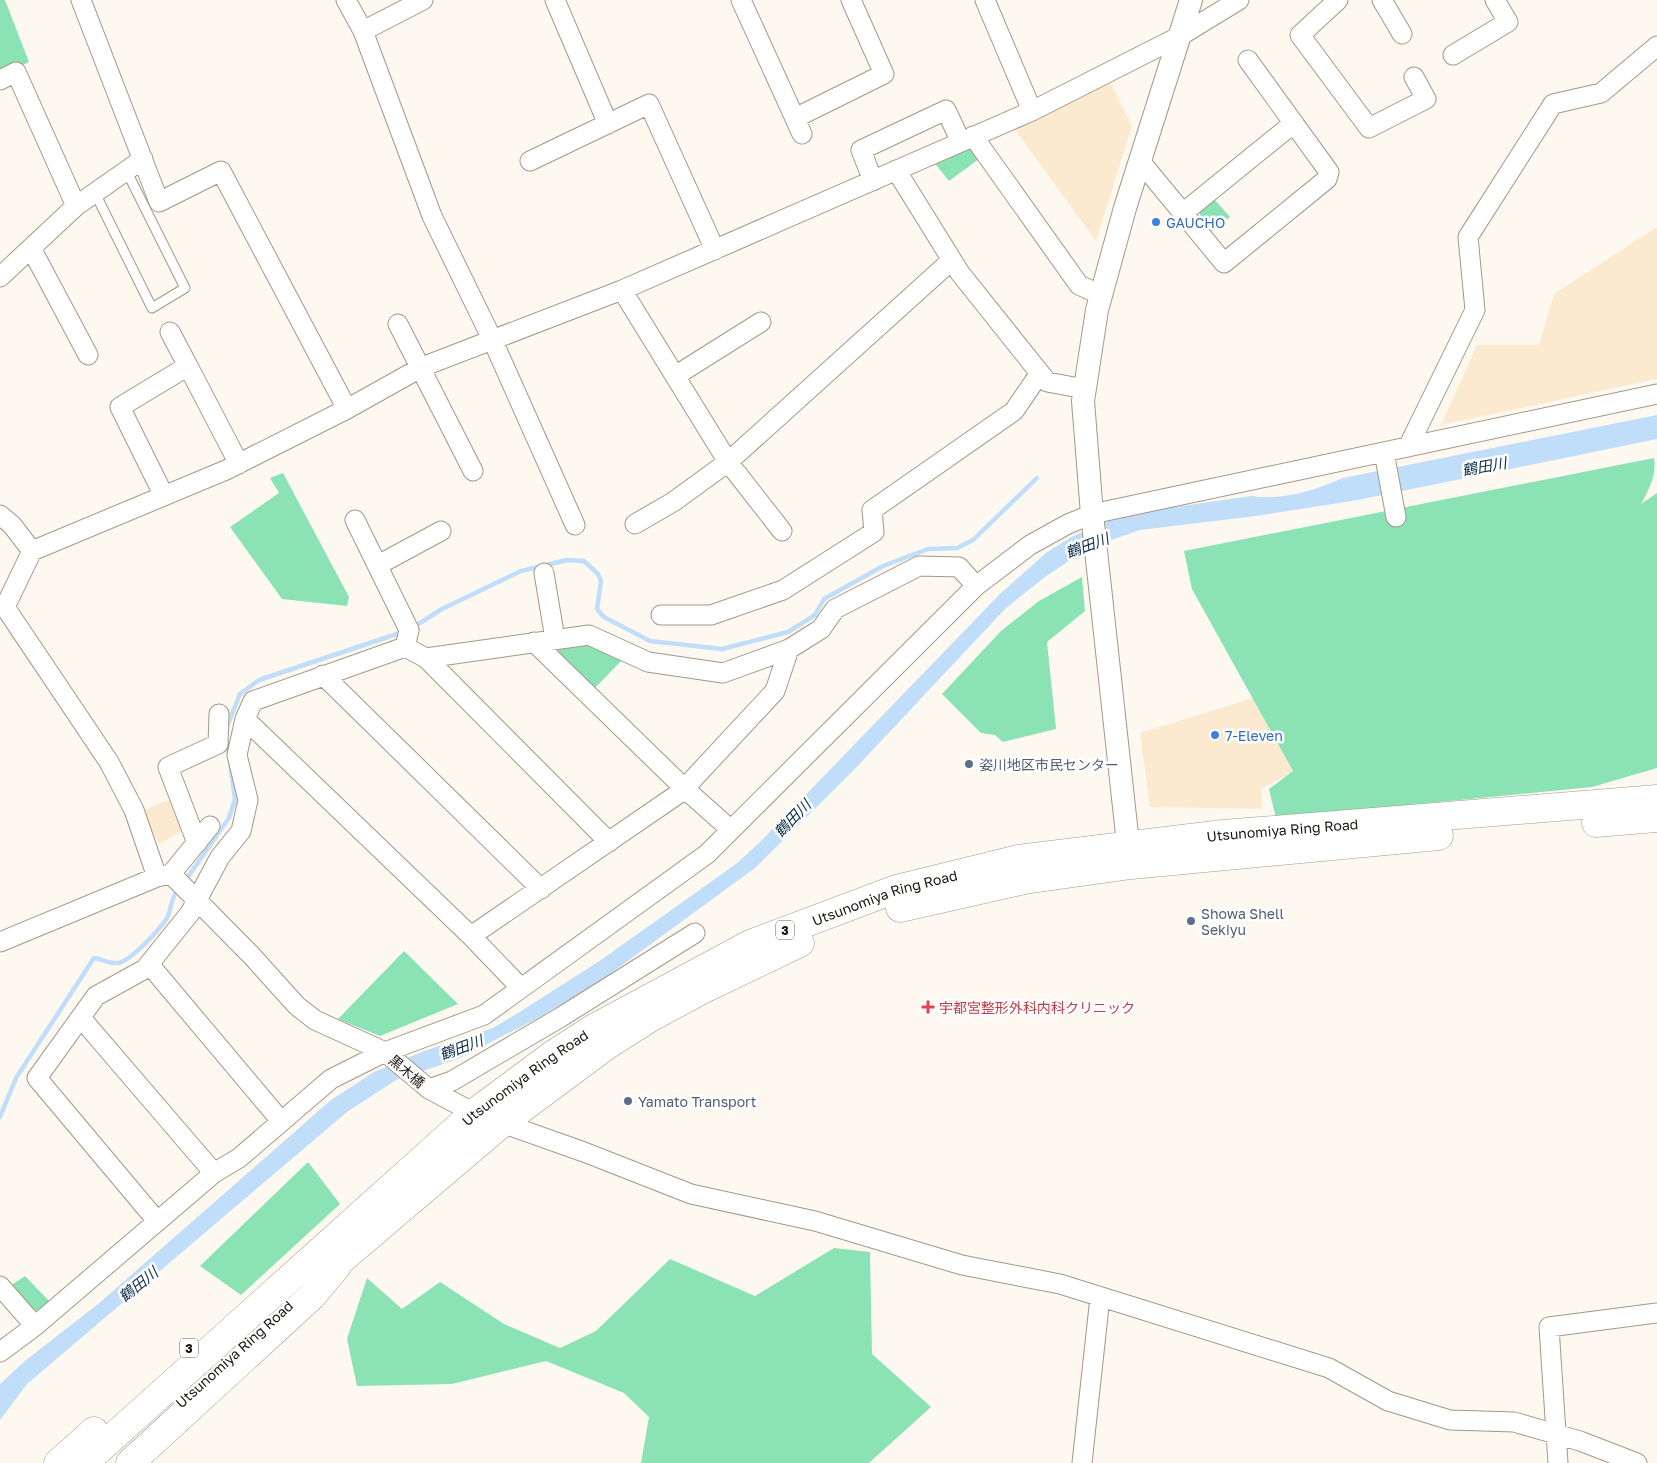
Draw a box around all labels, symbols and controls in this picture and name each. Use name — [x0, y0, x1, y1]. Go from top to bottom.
place label: GAUCHO — [1166, 214, 1225, 231]
marker: GAUCHO — [1150, 216, 1162, 228]
water label: 鶴田川 — [1460, 453, 1510, 479]
water label: 鶴田川 — [1063, 528, 1113, 561]
place label: 7-Eleven — [1225, 727, 1283, 744]
marker: 7-Eleven — [1209, 729, 1221, 741]
place label: 姿川地区市民センター — [979, 756, 1119, 773]
marker: 姿川地区市民センター — [963, 758, 975, 770]
water label: 鶴田川 — [770, 794, 815, 840]
street label: Utsunomiya Ring Road — [1206, 815, 1359, 844]
street label: Utsunomiya Ring Road — [809, 866, 959, 928]
place label: Showa Shell Sekiyu — [1201, 905, 1284, 938]
marker: Showa Shell Sekiyu — [1185, 915, 1197, 927]
road number: 3 — [776, 920, 794, 940]
place label: 宇都宮整形外科内科クリニック — [939, 999, 1135, 1016]
marker: 宇都宮整形外科内科クリニック — [921, 1000, 935, 1014]
street label: Utsunomiya Ring Road — [458, 1026, 591, 1129]
water label: 鶴田川 — [437, 1030, 487, 1063]
street label: 黒木橋 — [385, 1051, 429, 1091]
place label: Yamato Transport — [638, 1093, 756, 1110]
marker: Yamato Transport — [622, 1095, 634, 1107]
water label: 鶴田川 — [115, 1262, 163, 1305]
street label: Utsunomiya Ring Road — [172, 1297, 296, 1411]
road number: 3 — [180, 1339, 198, 1358]

